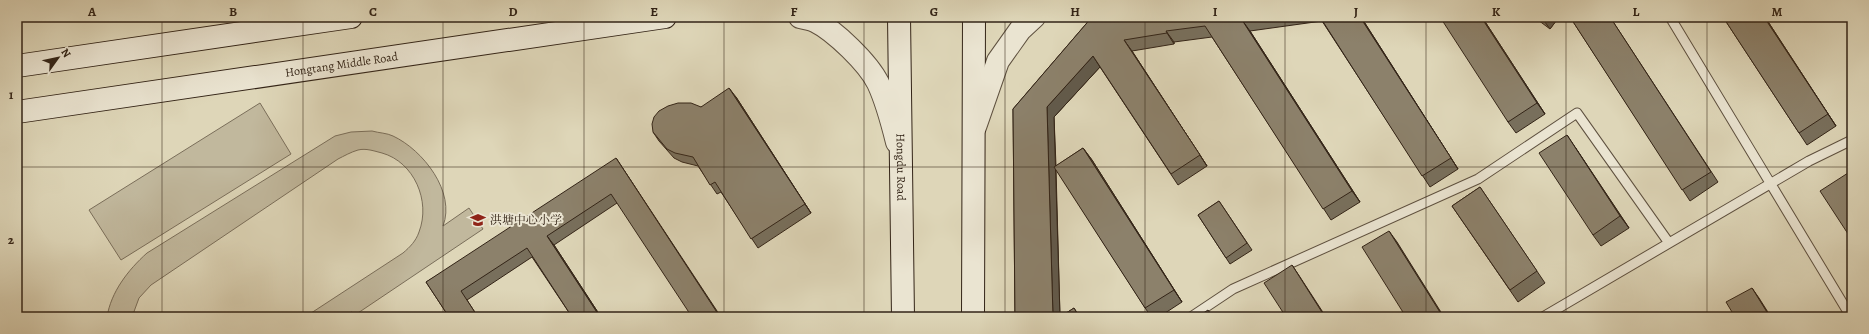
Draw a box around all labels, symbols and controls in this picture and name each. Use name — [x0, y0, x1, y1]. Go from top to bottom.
text: A — [87, 3, 97, 20]
text: B — [229, 3, 237, 20]
text: C — [369, 3, 377, 20]
text: D — [508, 3, 518, 20]
text: E — [650, 3, 658, 20]
text: F — [791, 3, 798, 20]
text: G — [930, 3, 938, 20]
text: H — [1070, 3, 1080, 20]
text: I — [1213, 3, 1218, 20]
text: J — [1354, 3, 1358, 20]
text: K — [1492, 3, 1501, 20]
text: L — [1633, 3, 1640, 20]
text: M — [1772, 3, 1783, 20]
north arrow — [38, 38, 78, 78]
text: N — [57, 45, 74, 60]
street label: Hongtang Middle Road — [284, 48, 400, 81]
text: 1 — [9, 86, 14, 103]
street label: Hongdu Road — [893, 133, 909, 202]
school or university icon: 洪塘中心小学 — [469, 211, 487, 229]
place label: 洪塘中心小学 — [490, 212, 562, 228]
text: 2 — [8, 231, 15, 248]

